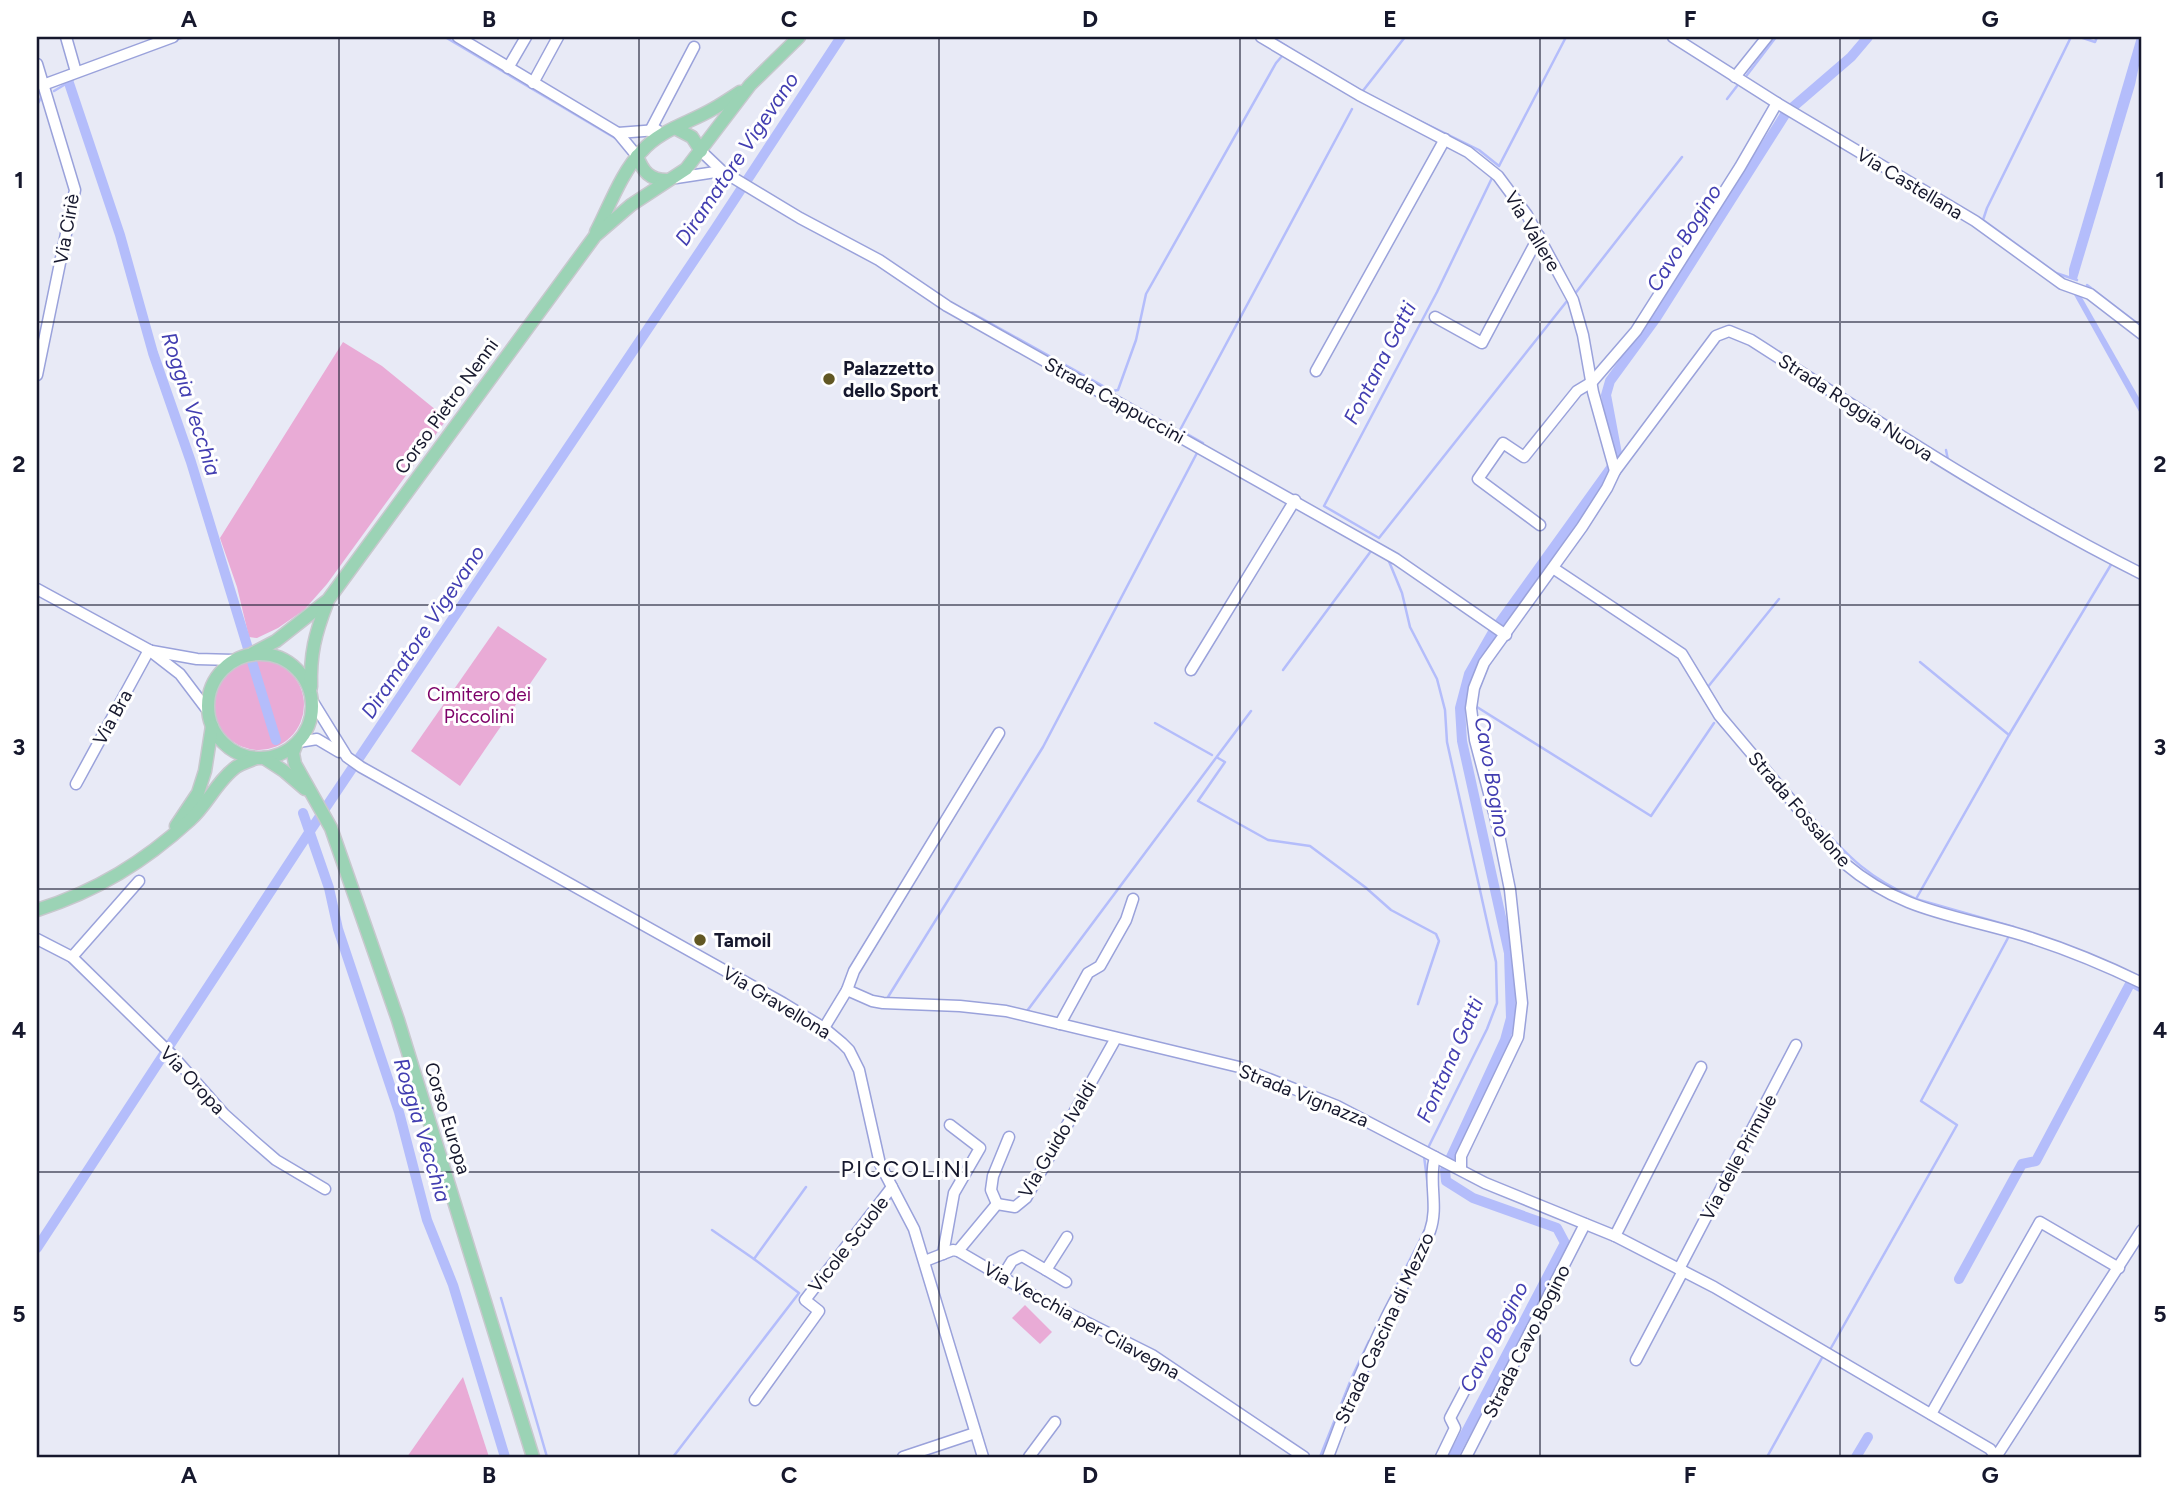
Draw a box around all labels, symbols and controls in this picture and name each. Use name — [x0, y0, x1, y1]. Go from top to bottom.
text: A — [181, 5, 198, 33]
text: B — [482, 5, 496, 33]
text: C — [781, 5, 798, 33]
text: D — [1082, 5, 1098, 33]
text: E — [1383, 5, 1397, 33]
text: F — [1684, 5, 1697, 33]
text: G — [1981, 5, 1999, 33]
water label: Diramatore Vigevano — [669, 67, 804, 250]
street label: Via Castellana — [1852, 143, 1967, 224]
text: 1 — [14, 166, 24, 194]
text: 1 — [2155, 166, 2165, 194]
water label: Cavo Bogino — [1641, 179, 1726, 296]
street label: Via Vallere — [1500, 187, 1566, 276]
street label: Via Ciriè — [49, 192, 84, 266]
water label: Fontana Gatti — [1338, 297, 1421, 428]
water label: Roggia Vecchia — [157, 329, 226, 479]
street label: Corso Pietro Nenni — [390, 334, 503, 478]
street label: Strada Roggia Nuova — [1774, 349, 1937, 466]
street label: Strada Cappuccini — [1041, 352, 1189, 449]
place label: Palazzetto dello Sport — [843, 357, 939, 402]
marker: Palazzetto dello Sport — [821, 371, 837, 387]
text: 2 — [12, 450, 26, 478]
text: 2 — [2153, 450, 2167, 478]
water label: Diramatore Vigevano — [355, 540, 490, 723]
park label: Cimitero dei Piccolini — [427, 683, 531, 728]
street label: Via Bra — [88, 686, 137, 749]
water label: Cavo Bogino — [1470, 715, 1515, 839]
text: 3 — [13, 733, 25, 761]
text: 3 — [2154, 733, 2166, 761]
street label: Strada Fossalone — [1743, 747, 1856, 872]
place label: Tamoil — [714, 929, 771, 952]
marker: Tamoil — [692, 932, 708, 948]
street label: Via Gravellona — [718, 961, 835, 1044]
water label: Fontana Gatti — [1411, 993, 1488, 1126]
text: 4 — [12, 1016, 26, 1044]
text: 4 — [2153, 1016, 2167, 1044]
street label: Via Oropa — [155, 1041, 230, 1119]
water label: Roggia Vecchia — [389, 1055, 456, 1205]
street label: Corso Europa — [420, 1059, 475, 1177]
street label: Strada Vignazza — [1236, 1059, 1372, 1132]
street label: Via Guido Ivaldi — [1013, 1077, 1101, 1202]
street label: Via delle Primule — [1695, 1090, 1781, 1224]
district label: PICCOLINI — [841, 1155, 971, 1183]
street label: Vicole Scuole — [804, 1191, 893, 1297]
street label: Strada Cascina di Mezzo — [1330, 1229, 1439, 1428]
street label: Via Vecchia per Cilavegna — [980, 1257, 1184, 1384]
street label: Strada Cavo Bogino — [1478, 1261, 1575, 1422]
water label: Cavo Bogino — [1454, 1277, 1533, 1396]
text: 5 — [12, 1300, 26, 1328]
text: 5 — [2153, 1300, 2167, 1328]
text: A — [181, 1461, 198, 1489]
text: B — [482, 1461, 496, 1489]
text: C — [781, 1461, 798, 1489]
text: D — [1082, 1461, 1098, 1489]
text: E — [1383, 1461, 1397, 1489]
text: F — [1684, 1461, 1697, 1489]
text: G — [1981, 1461, 1999, 1489]

